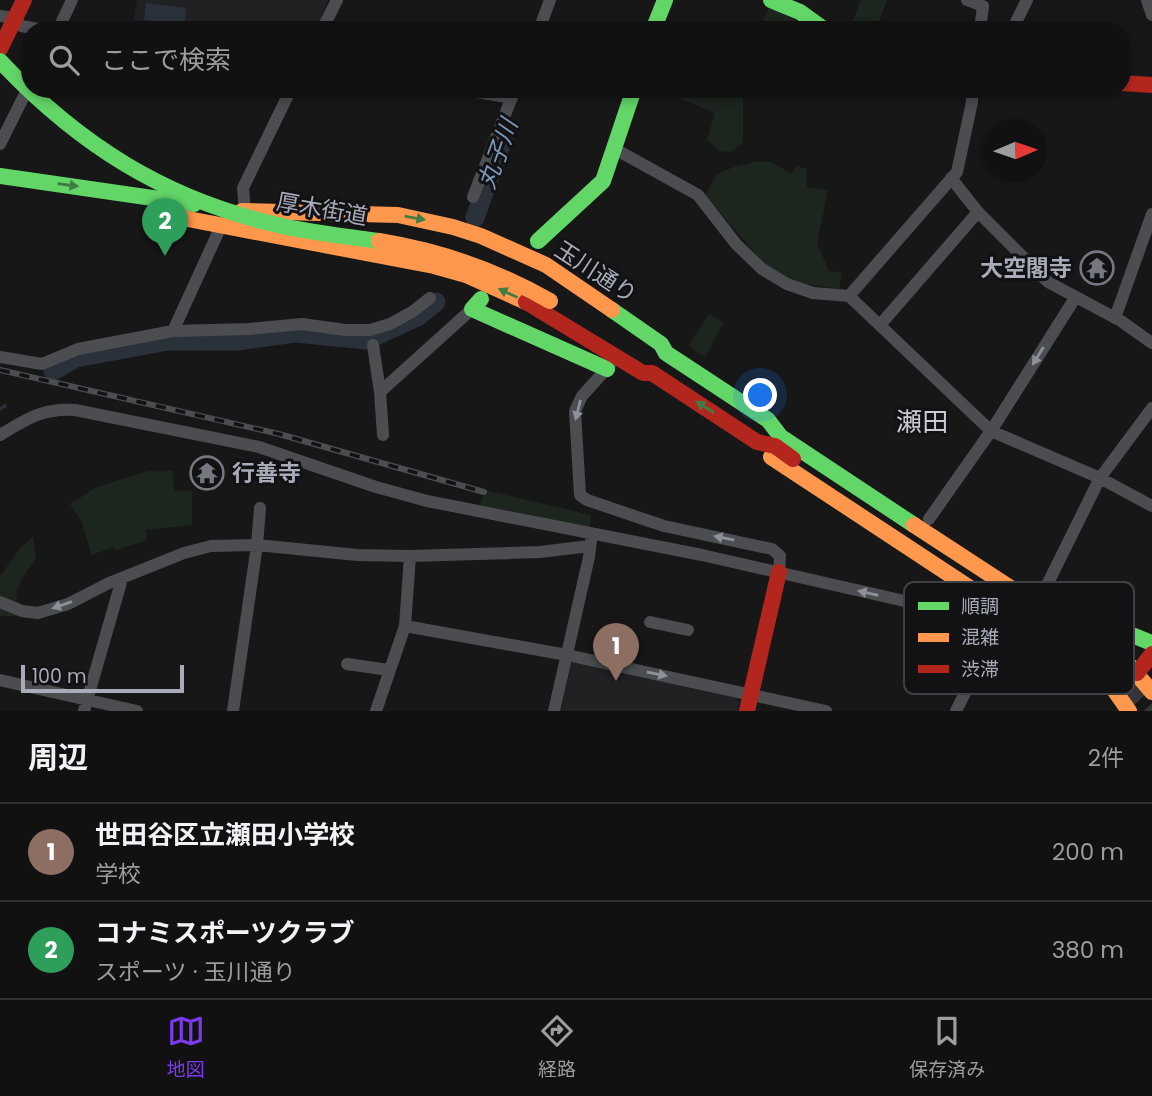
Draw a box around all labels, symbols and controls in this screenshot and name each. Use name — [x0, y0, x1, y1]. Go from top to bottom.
search box — [21, 21, 1131, 98]
icon: search — [45, 41, 83, 79]
text: ここで検索 — [101, 42, 231, 78]
water label: 丸子川 — [470, 112, 526, 193]
north arrow — [984, 119, 1047, 182]
one-way arrow — [57, 180, 79, 191]
street label: 厚木街道 — [274, 185, 370, 233]
pin: 2 — [142, 198, 188, 256]
one-way arrow — [404, 213, 426, 224]
street label: 玉川通り — [549, 234, 643, 310]
temple icon: 大空閣寺 — [1078, 249, 1116, 287]
place label: 大空閣寺 — [980, 252, 1072, 284]
one-way arrow — [498, 287, 518, 299]
one-way arrow — [1032, 346, 1045, 365]
your location — [743, 378, 777, 412]
one-way arrow — [572, 399, 583, 421]
one-way arrow — [695, 401, 715, 414]
district label: 瀬田 — [896, 404, 948, 440]
temple icon: 行善寺 — [188, 454, 226, 492]
place label: 行善寺 — [232, 457, 301, 489]
one-way arrow — [713, 533, 735, 544]
legend — [904, 582, 1134, 694]
one-way arrow — [857, 587, 879, 598]
text: 順調 — [961, 593, 999, 620]
one-way arrow — [52, 600, 73, 611]
pin: 1 — [593, 623, 639, 681]
text: 混雑 — [961, 624, 999, 651]
text: 渋滞 — [961, 656, 999, 683]
scale bar — [21, 662, 184, 694]
text: 100 m — [32, 663, 87, 690]
one-way arrow — [646, 668, 668, 679]
text: 周辺 — [28, 736, 88, 779]
text: 2件 — [1088, 742, 1124, 774]
text: 世田谷区立瀬田小学校 — [95, 817, 355, 853]
text: 1 — [47, 836, 55, 868]
text: 200 m — [1052, 836, 1124, 868]
text: 学校 — [95, 858, 141, 890]
text: コナミスポーツクラブ — [95, 915, 354, 951]
text: 2 — [44, 934, 58, 966]
text: 380 m — [1052, 934, 1124, 966]
text: スポーツ · 玉川通り — [95, 956, 296, 988]
tab: 地図 — [167, 1012, 205, 1084]
tab: 経路 — [538, 1012, 576, 1084]
tab: 保存済み — [909, 1012, 985, 1084]

